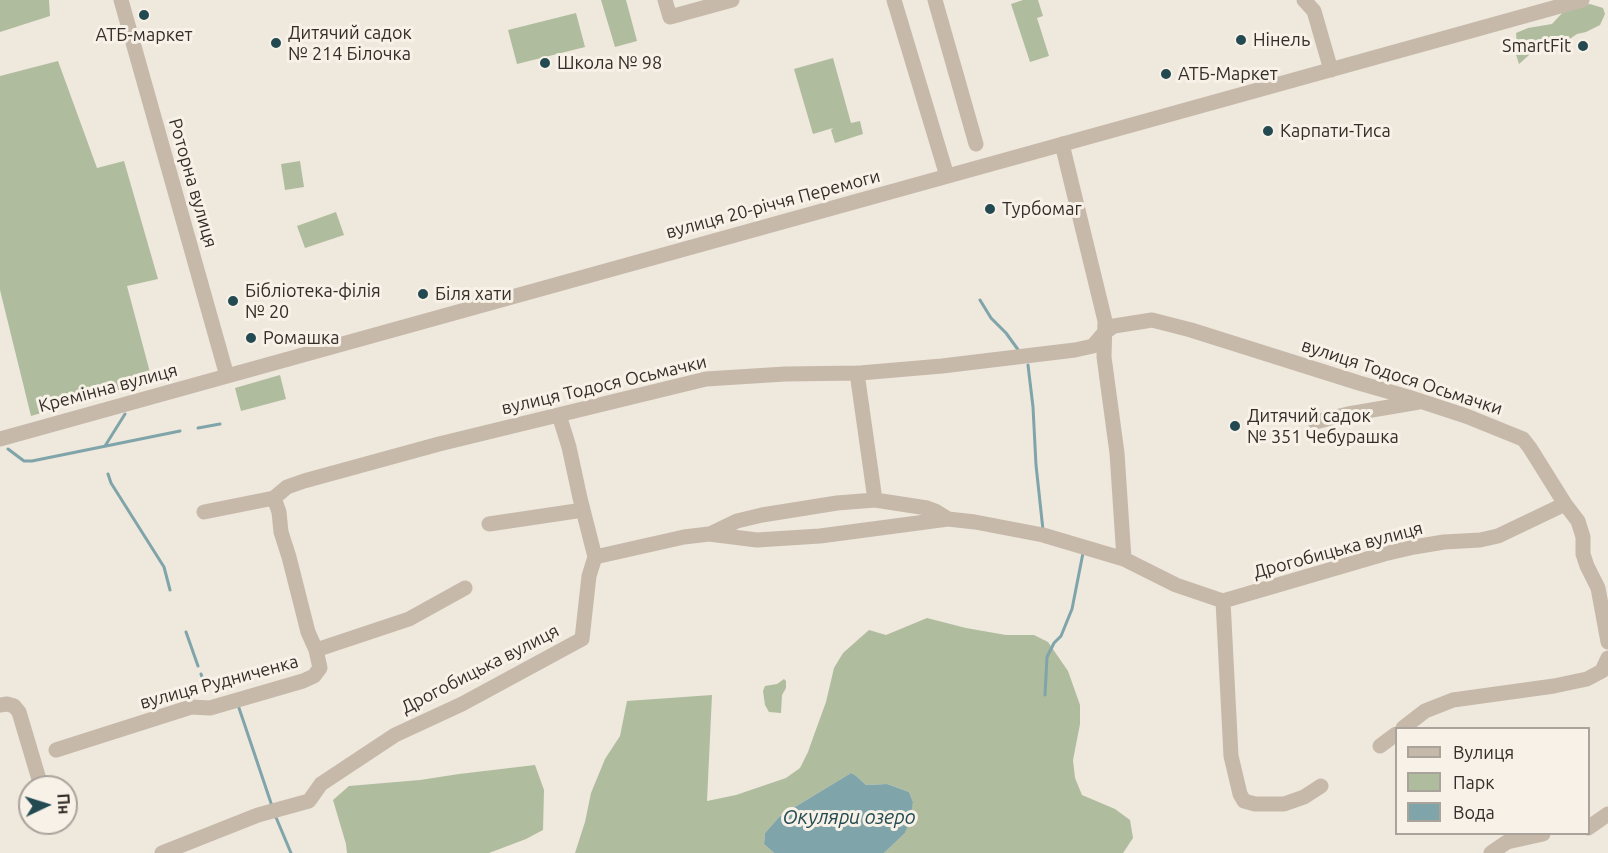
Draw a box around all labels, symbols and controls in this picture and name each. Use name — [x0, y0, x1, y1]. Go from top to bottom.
marker: АТБ-маркет — [137, 8, 151, 22]
place label: Дитячий садок № 214 Білочка — [288, 22, 412, 64]
place label: АТБ-маркет — [95, 24, 193, 46]
place label: Нінель — [1253, 29, 1310, 51]
marker: Нінель — [1234, 33, 1248, 47]
place label: SmartFit — [1502, 35, 1571, 57]
marker: Дитячий садок № 214 Білочка — [269, 36, 283, 50]
marker: SmartFit — [1576, 39, 1590, 53]
place label: Школа № 98 — [557, 52, 662, 74]
marker: Школа № 98 — [538, 56, 552, 70]
place label: АТБ-Маркет — [1178, 63, 1278, 85]
marker: АТБ-Маркет — [1159, 67, 1173, 81]
street label: Роторна вулиця — [164, 116, 222, 250]
place label: Карпати-Тиса — [1280, 120, 1391, 142]
marker: Карпати-Тиса — [1261, 124, 1275, 138]
street label: вулиця 20-річчя Перемоги — [663, 165, 883, 243]
place label: Турбомаг — [1002, 198, 1082, 220]
marker: Турбомаг — [983, 202, 997, 216]
place label: Бібліотека-філія № 20 — [245, 280, 381, 322]
place label: Біля хати — [435, 283, 512, 305]
marker: Біля хати — [416, 287, 430, 301]
marker: Бібліотека-філія № 20 — [226, 294, 240, 308]
place label: Ромашка — [263, 327, 340, 349]
marker: Ромашка — [244, 331, 258, 345]
street label: вулиця Тодося Осьмачки — [1299, 334, 1505, 420]
street label: вулиця Тодося Осьмачки — [499, 351, 709, 419]
street label: Кремінна вулиця — [36, 359, 180, 417]
place label: Дитячий садок № 351 Чебурашка — [1247, 405, 1399, 448]
marker: Дитячий садок № 351 Чебурашка — [1228, 419, 1242, 433]
street label: Дрогобицька вулиця — [1251, 517, 1425, 583]
street label: Дрогобицька вулиця — [397, 620, 563, 718]
street label: вулиця Рудниченка — [137, 650, 301, 714]
legend — [1395, 727, 1590, 835]
text: Вулиця — [1453, 742, 1514, 762]
text: Парк — [1453, 772, 1494, 792]
north arrow — [18, 775, 78, 835]
text: Пн — [54, 793, 74, 815]
text: Вода — [1453, 802, 1495, 822]
water label: Окуляри озеро — [782, 805, 916, 829]

